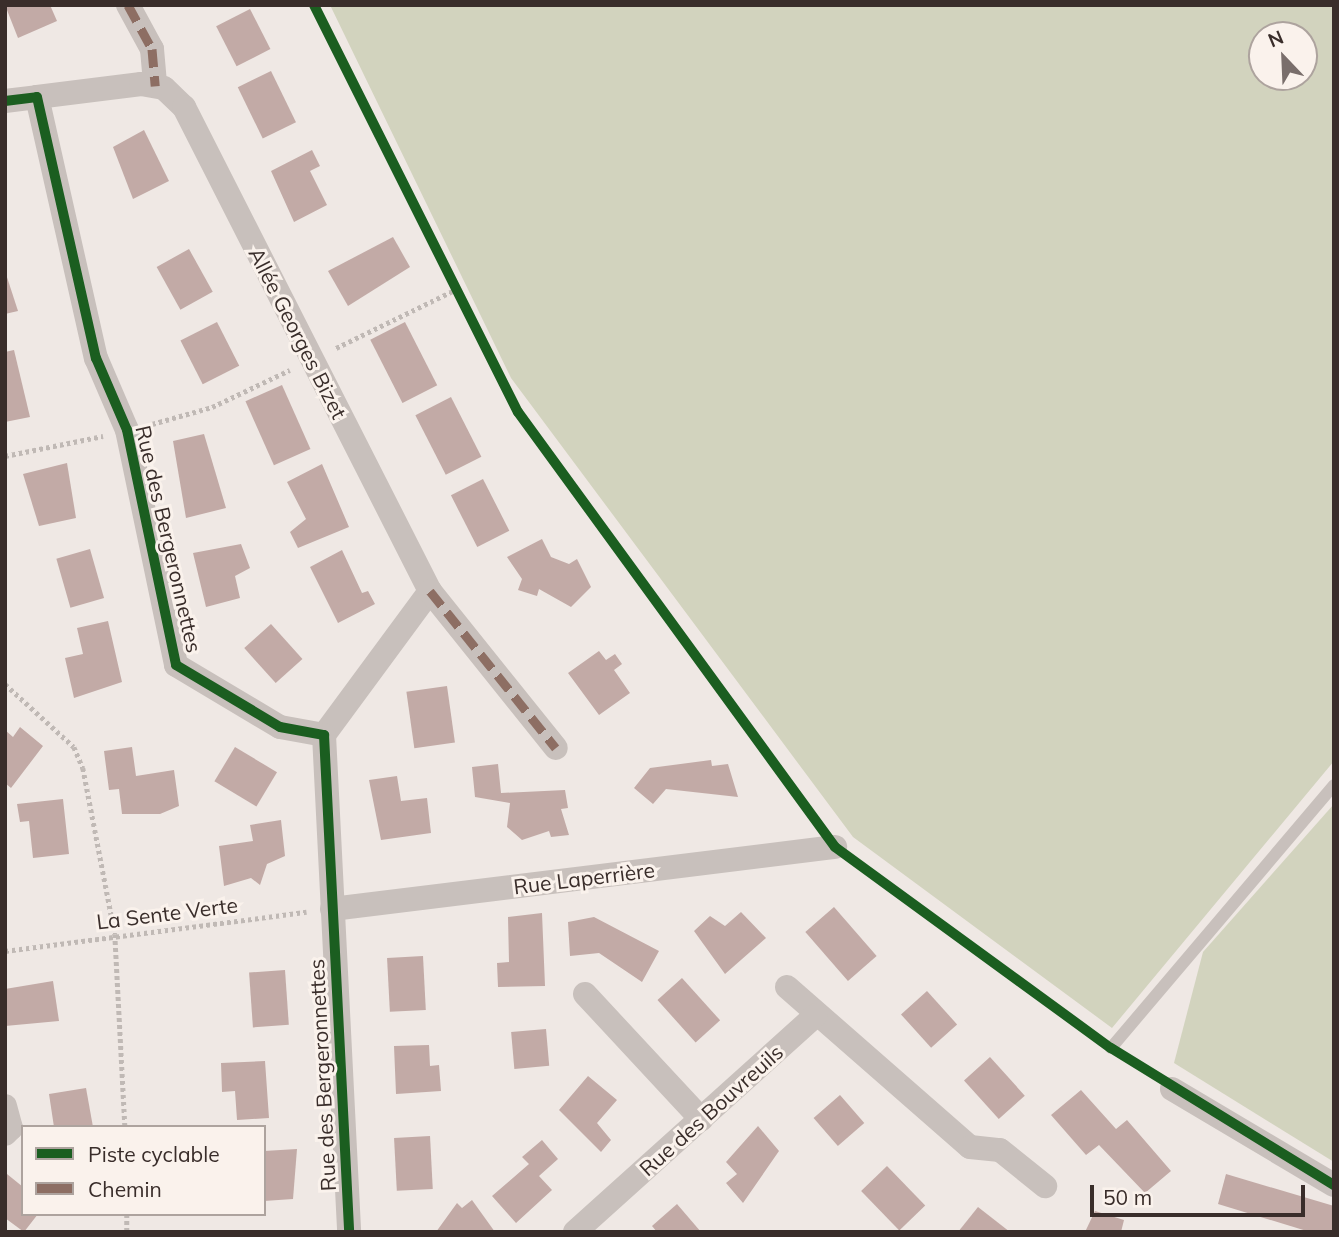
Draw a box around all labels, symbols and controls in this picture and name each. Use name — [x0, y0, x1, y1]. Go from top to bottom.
north arrow — [1248, 21, 1318, 91]
text: N — [1264, 25, 1287, 52]
street label: Allée Georges Bizet — [244, 243, 352, 423]
street label: Rue des Bergeronnettes — [131, 423, 207, 655]
street label: Rue Laperrière — [512, 857, 656, 899]
street label: La Sente Verte — [95, 892, 239, 934]
street label: Rue des Bergeronnettes — [303, 958, 341, 1192]
street label: Rue des Bouvreuils — [634, 1039, 788, 1181]
legend — [21, 1125, 266, 1216]
text: Piste cyclable — [88, 1141, 220, 1167]
scale bar — [1094, 1170, 1309, 1214]
text: Chemin — [88, 1176, 162, 1202]
text: 50 m — [1103, 1184, 1152, 1210]

